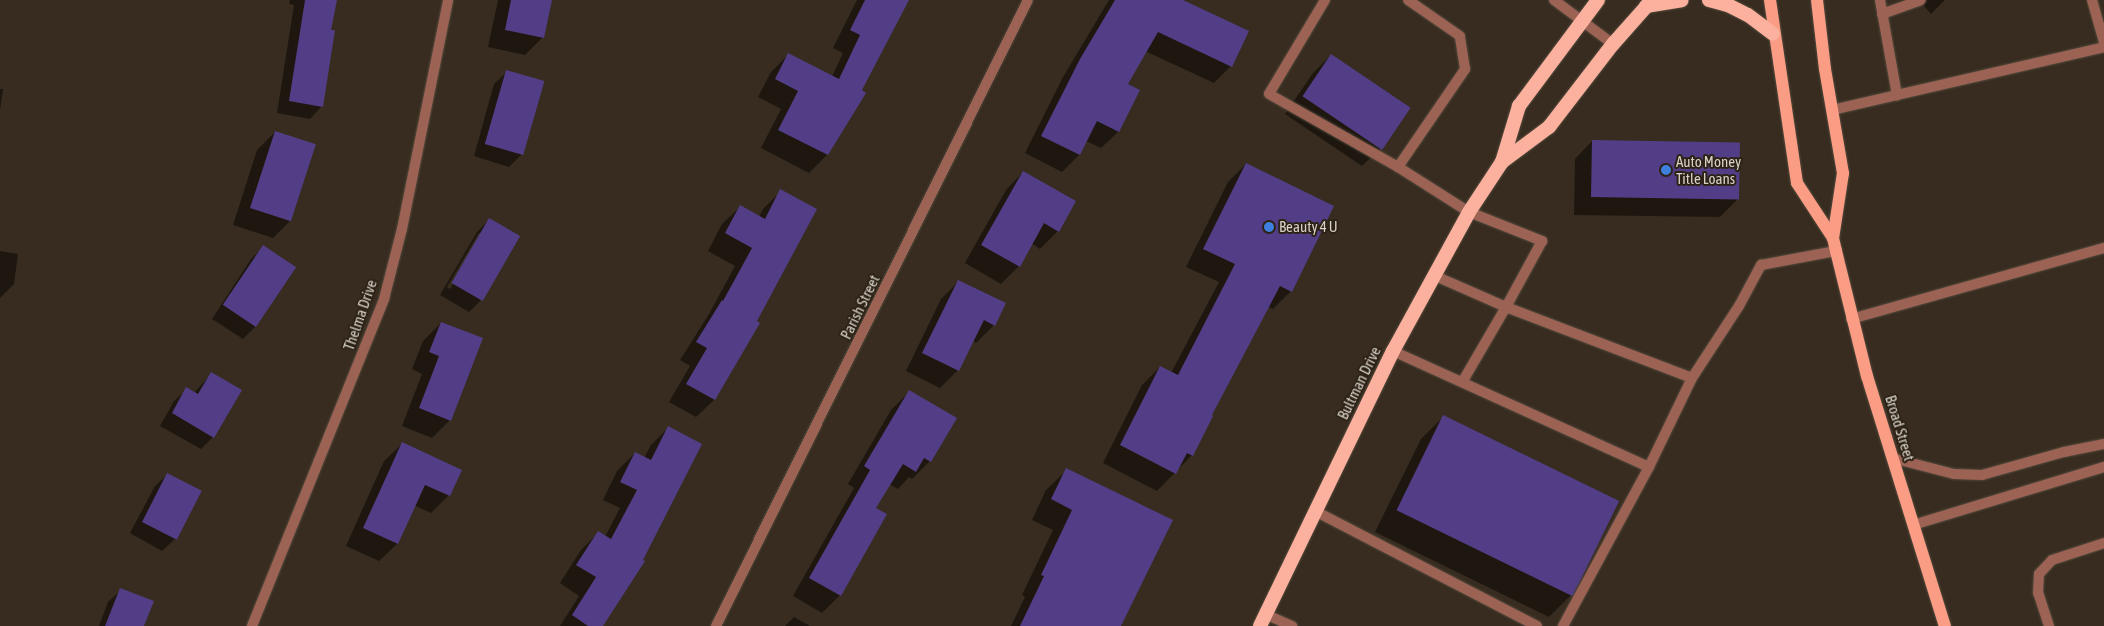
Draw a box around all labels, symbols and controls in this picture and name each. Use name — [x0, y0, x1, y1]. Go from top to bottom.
place label: Auto Money Title Loans — [1676, 152, 1741, 187]
marker: Auto Money Title Loans — [1660, 164, 1672, 176]
place label: Beauty 4 U — [1279, 218, 1338, 236]
marker: Beauty 4 U — [1263, 221, 1275, 233]
street label: Parish Street — [837, 272, 883, 342]
street label: Thelma Drive — [340, 277, 380, 353]
street label: Bultman Drive — [1334, 344, 1384, 422]
street label: Broad Street — [1882, 393, 1918, 463]

